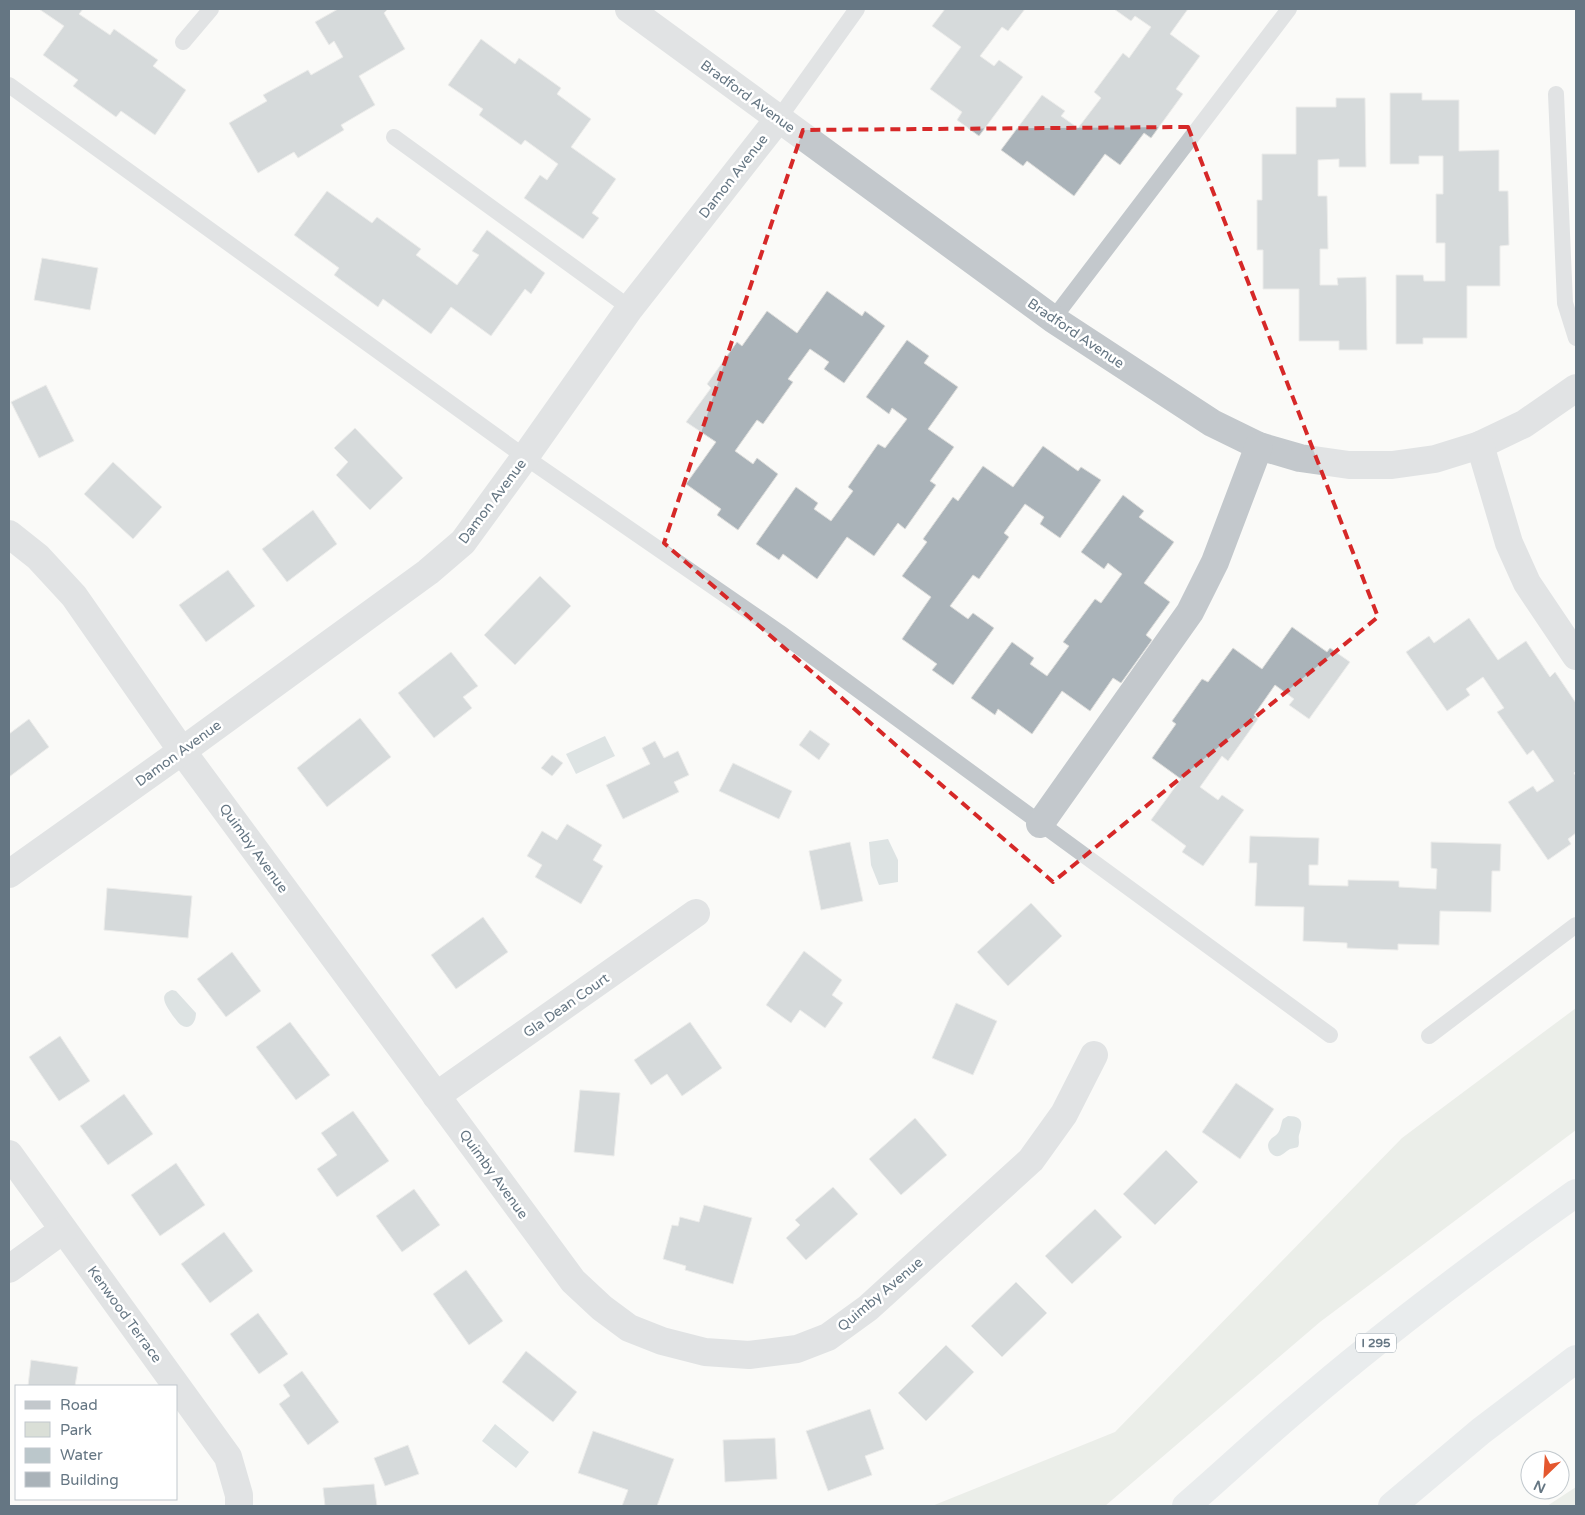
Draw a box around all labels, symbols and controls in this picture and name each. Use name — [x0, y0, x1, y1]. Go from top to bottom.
street label: Bradford Avenue — [697, 56, 798, 136]
street label: Damon Avenue — [695, 131, 771, 222]
street label: Bradford Avenue — [1024, 295, 1127, 372]
street label: Damon Avenue — [455, 455, 530, 547]
street label: Damon Avenue — [132, 717, 225, 790]
street label: Quimby Avenue — [216, 800, 292, 896]
street label: Gla Dean Court — [520, 969, 613, 1041]
street label: Quimby Avenue — [456, 1126, 532, 1222]
street label: Quimby Avenue — [834, 1254, 926, 1335]
street label: Kenwood Terrace — [84, 1263, 166, 1366]
road number: I 295 — [1356, 1334, 1396, 1352]
legend — [15, 1385, 178, 1500]
text: Road — [60, 1396, 98, 1414]
text: Park — [60, 1421, 92, 1439]
text: Water — [60, 1446, 103, 1464]
north arrow — [1520, 1450, 1570, 1500]
text: Building — [60, 1471, 119, 1489]
text: N — [1531, 1476, 1548, 1496]

